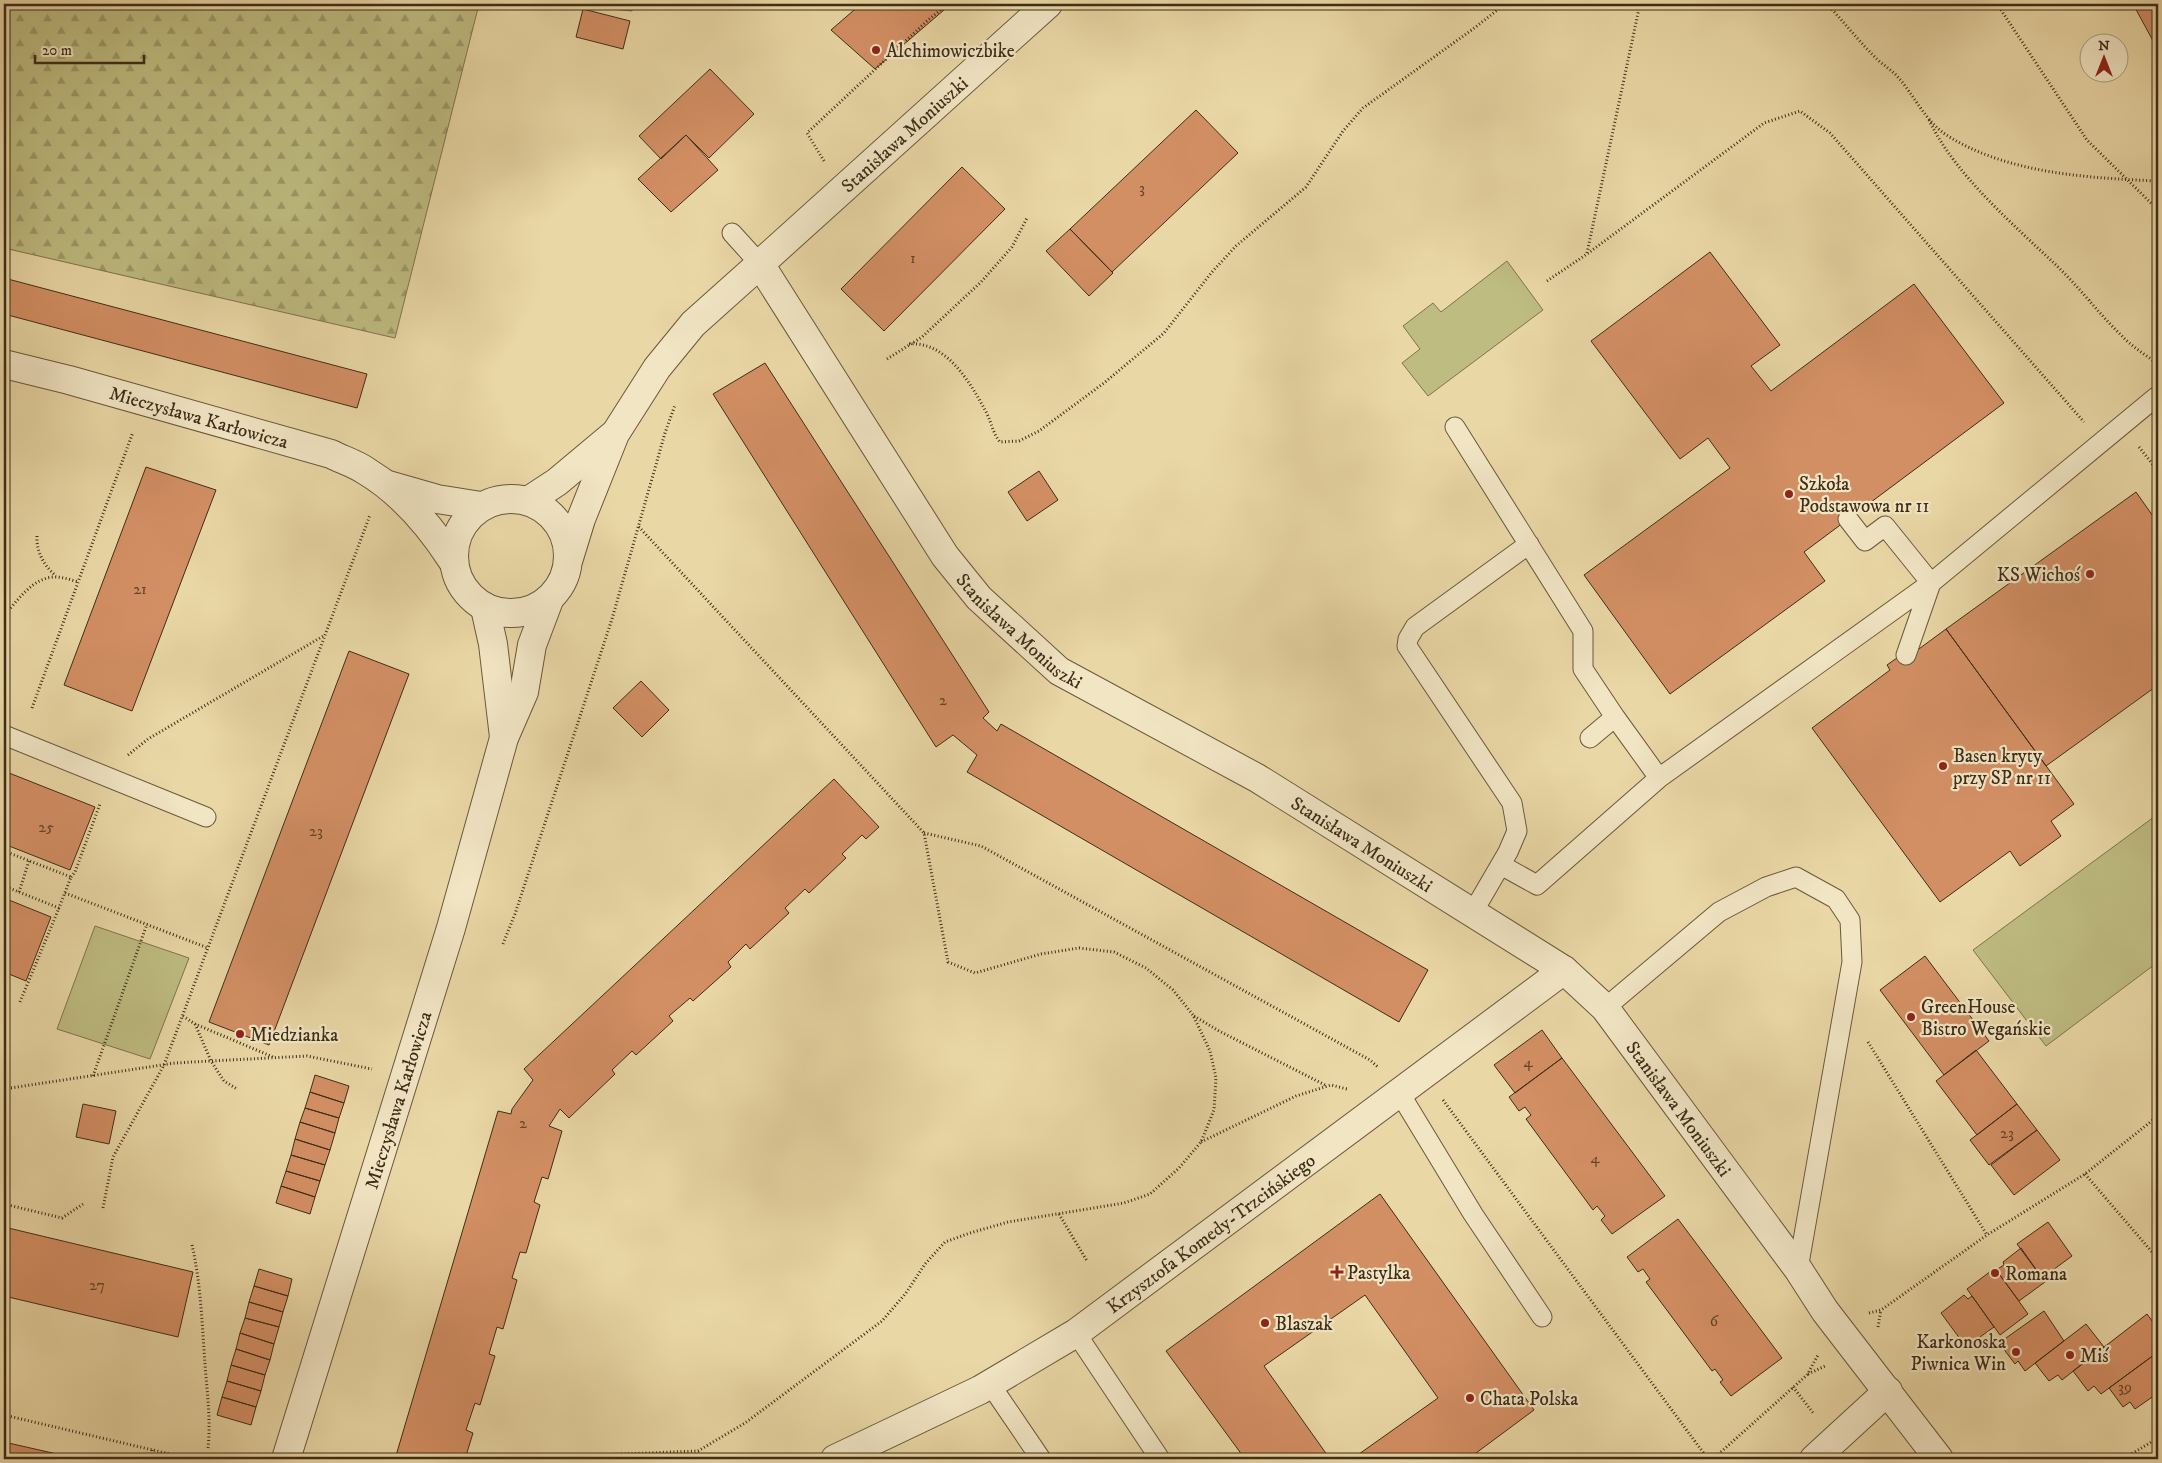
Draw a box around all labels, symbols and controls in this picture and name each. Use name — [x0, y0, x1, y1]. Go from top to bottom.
scale bar — [35, 32, 144, 64]
north arrow — [2080, 32, 2130, 82]
text: N — [2098, 37, 2110, 55]
place label: Alchimowiczbike — [886, 40, 1015, 63]
text: 20 m — [42, 41, 72, 60]
marker: Alchimowiczbike — [870, 44, 882, 56]
street label: Stanisława Moniuszki — [837, 72, 973, 198]
house number: 3 — [1139, 178, 1145, 198]
house number: 1 — [910, 248, 916, 268]
street label: Mieczysława Karłowicza — [107, 382, 291, 454]
place label: Szkoła Podstawowa nr 11 — [1799, 473, 1930, 518]
marker: Szkoła Podstawowa nr 11 — [1783, 488, 1795, 500]
place label: KS Wichoś — [1997, 564, 2081, 587]
marker: KS Wichoś — [2084, 568, 2096, 580]
street label: Stanisława Moniuszki — [951, 569, 1086, 695]
house number: 21 — [133, 579, 147, 599]
house number: 2 — [939, 690, 947, 710]
place label: Basen kryty przy SP nr 11 — [1952, 745, 2051, 790]
marker: Basen kryty przy SP nr 11 — [1937, 760, 1949, 772]
street label: Stanisława Moniuszki — [1286, 792, 1436, 898]
house number: 25 — [38, 817, 54, 837]
house number: 23 — [309, 821, 323, 841]
place label: GreenHouse Bistro Wegańskie — [1921, 996, 2051, 1041]
street label: Mieczysława Karłowicza — [361, 1009, 437, 1192]
marker: GreenHouse Bistro Wegańskie — [1905, 1011, 1917, 1023]
place label: Miedzianka — [250, 1024, 338, 1047]
marker: Miedzianka — [234, 1028, 246, 1040]
street label: Stanisława Moniuszki — [1620, 1037, 1736, 1182]
house number: 4 — [1523, 1052, 1533, 1072]
house number: 2 — [519, 1113, 527, 1133]
house number: 23 — [2000, 1123, 2014, 1143]
house number: 4 — [1590, 1148, 1600, 1168]
street label: Krzysztofa Komedy-Trzcińskiego — [1103, 1149, 1320, 1319]
place label: Pastylka — [1347, 1262, 1410, 1285]
place label: Romana — [2005, 1263, 2067, 1286]
marker: Pastylka — [1331, 1266, 1343, 1278]
marker: Romana — [1989, 1267, 2001, 1279]
house number: 27 — [89, 1275, 105, 1295]
house number: 6 — [1710, 1311, 1719, 1331]
place label: Blaszak — [1275, 1313, 1333, 1336]
marker: Blaszak — [1259, 1317, 1271, 1329]
place label: Karkonoska Piwnica Win — [1911, 1331, 2006, 1376]
place label: Miś — [2080, 1345, 2109, 1368]
marker: Karkonoska Piwnica Win — [2010, 1346, 2022, 1358]
marker: Miś — [2064, 1349, 2076, 1361]
house number: 39 — [2118, 1377, 2132, 1397]
place label: Chata Polska — [1480, 1388, 1578, 1411]
marker: Chata Polska — [1464, 1392, 1476, 1404]

